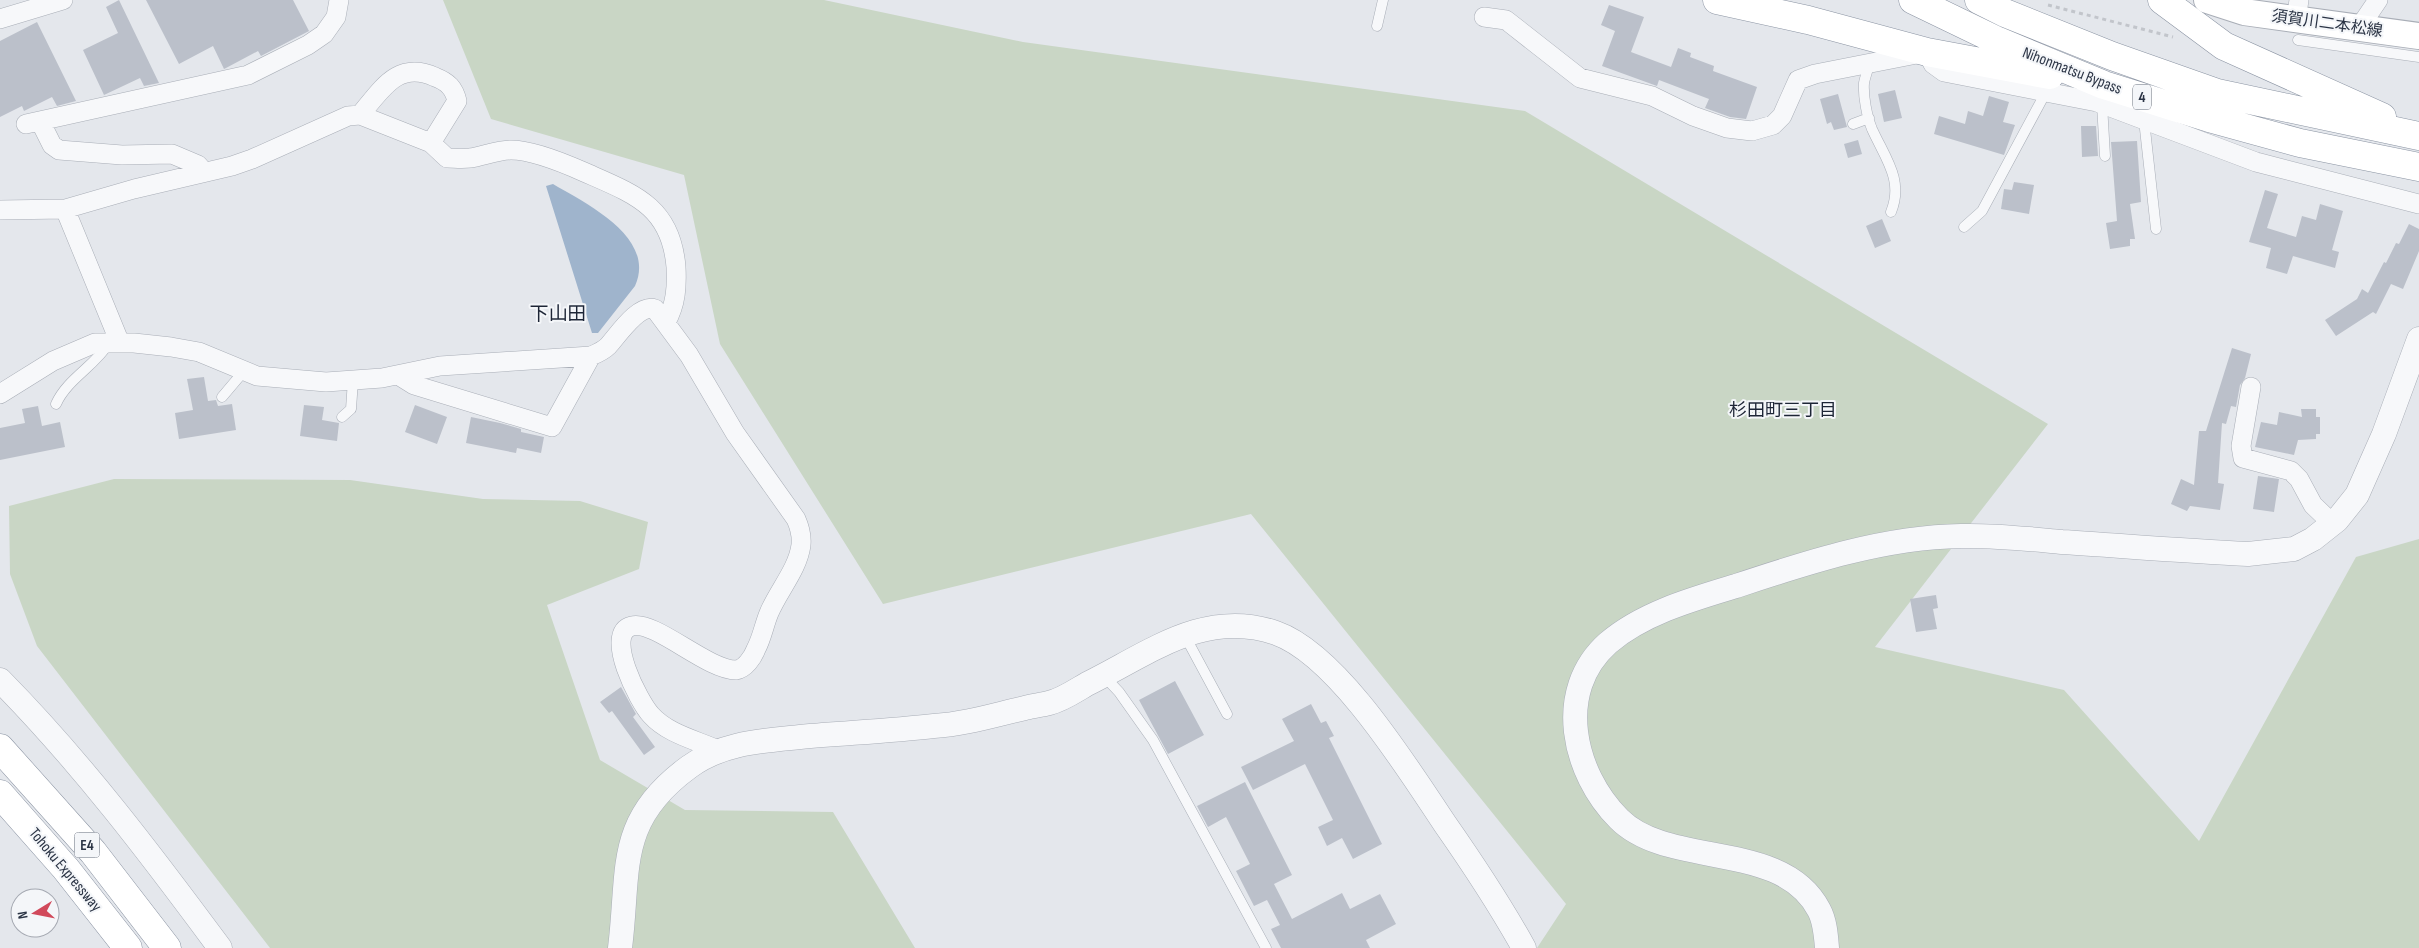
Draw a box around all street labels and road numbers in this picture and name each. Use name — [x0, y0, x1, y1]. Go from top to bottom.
street label: 須賀川二本松線 — [2270, 7, 2384, 41]
street label: Nihonmatsu Bypass — [2020, 43, 2125, 99]
road number: 4 — [2133, 84, 2151, 110]
street label: Tohoku Expressway — [25, 824, 105, 916]
road number: E4 — [74, 832, 100, 858]

